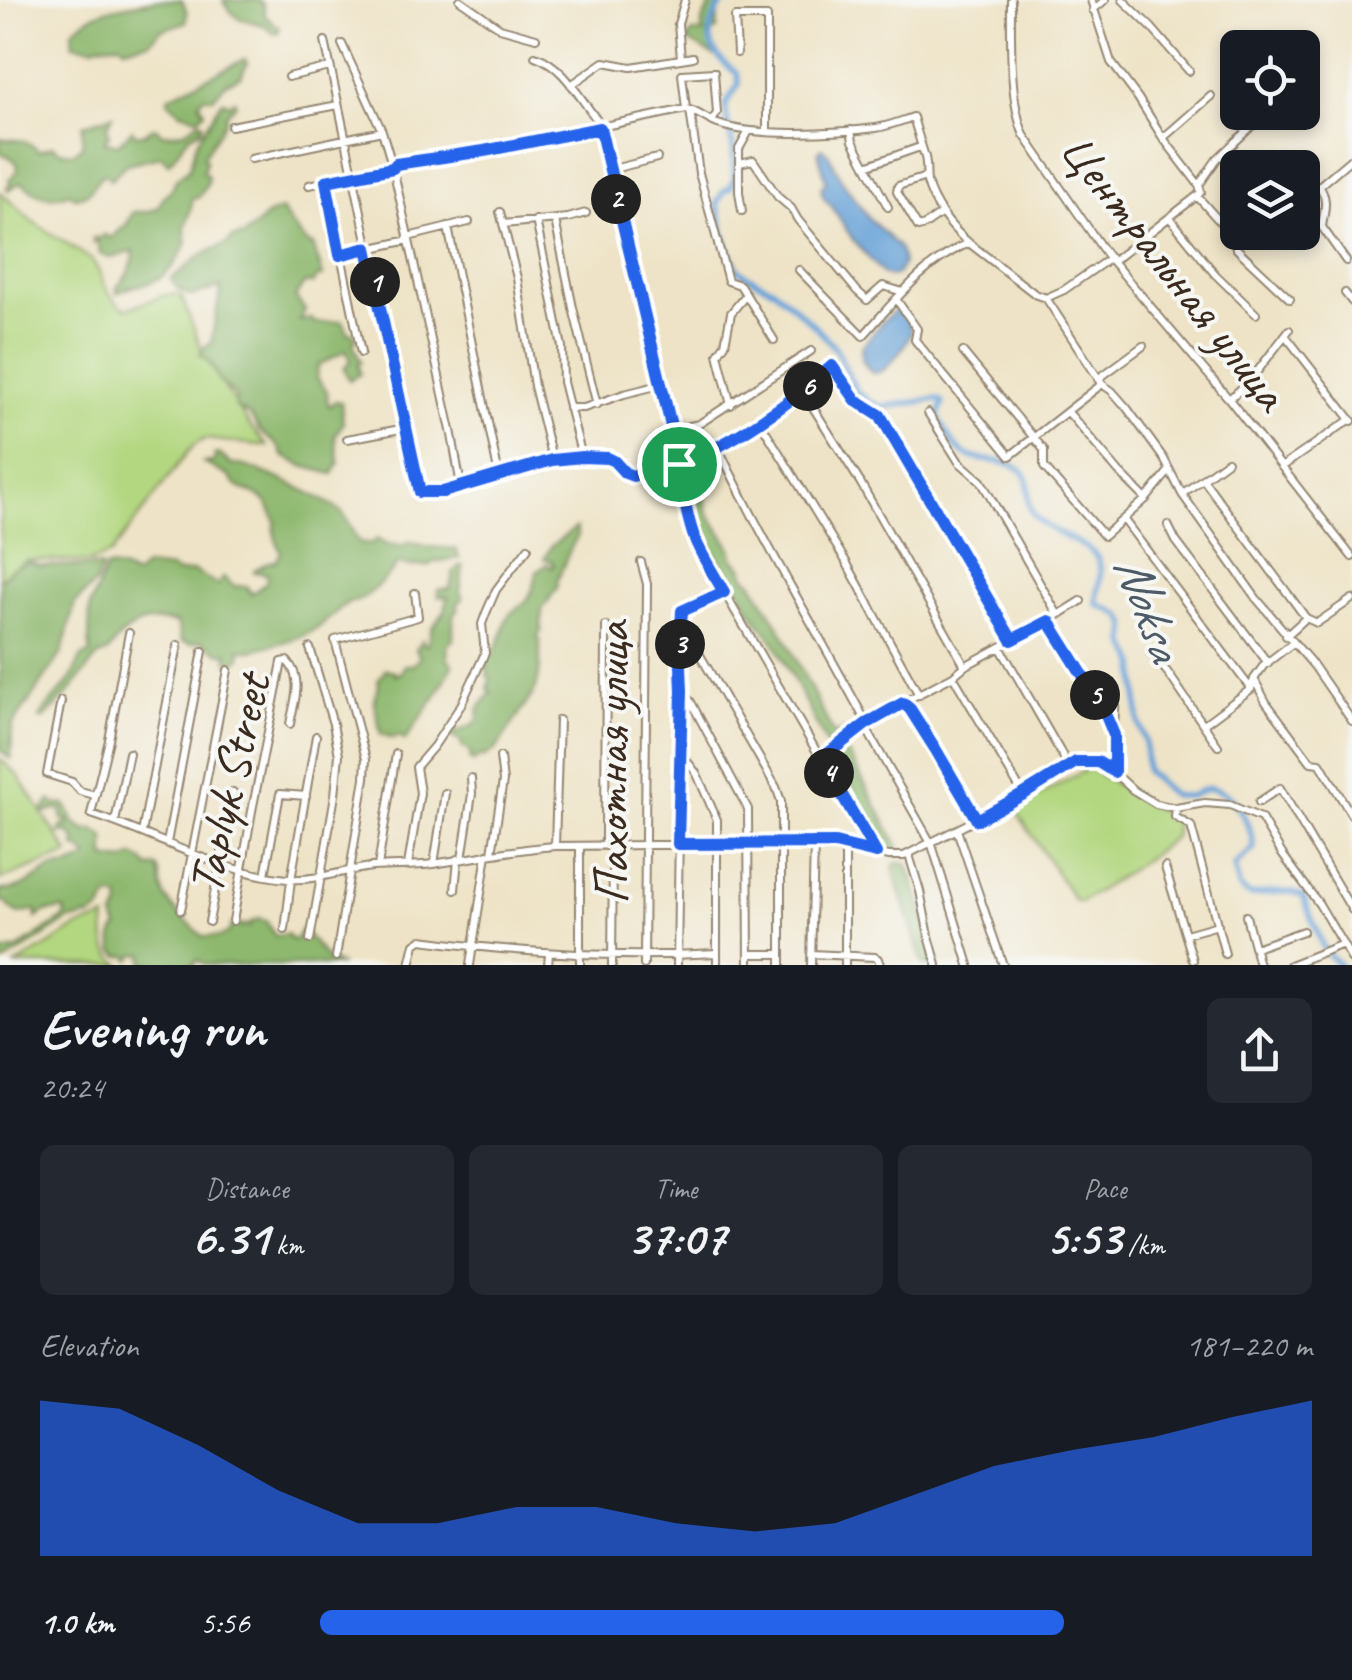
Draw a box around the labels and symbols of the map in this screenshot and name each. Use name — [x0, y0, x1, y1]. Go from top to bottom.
street label: Центральная улица — [1046, 120, 1304, 425]
pin: 2 — [591, 174, 641, 224]
pin: 1 — [350, 257, 400, 307]
pin: 6 — [783, 361, 833, 411]
pin — [637, 422, 722, 507]
water label: Noksa — [1100, 545, 1200, 672]
street label: Пахотная улица — [580, 619, 643, 904]
pin: 3 — [655, 619, 705, 669]
street label: Taplyk Street — [173, 664, 286, 900]
pin: 5 — [1070, 670, 1120, 720]
pin: 4 — [804, 748, 854, 798]

